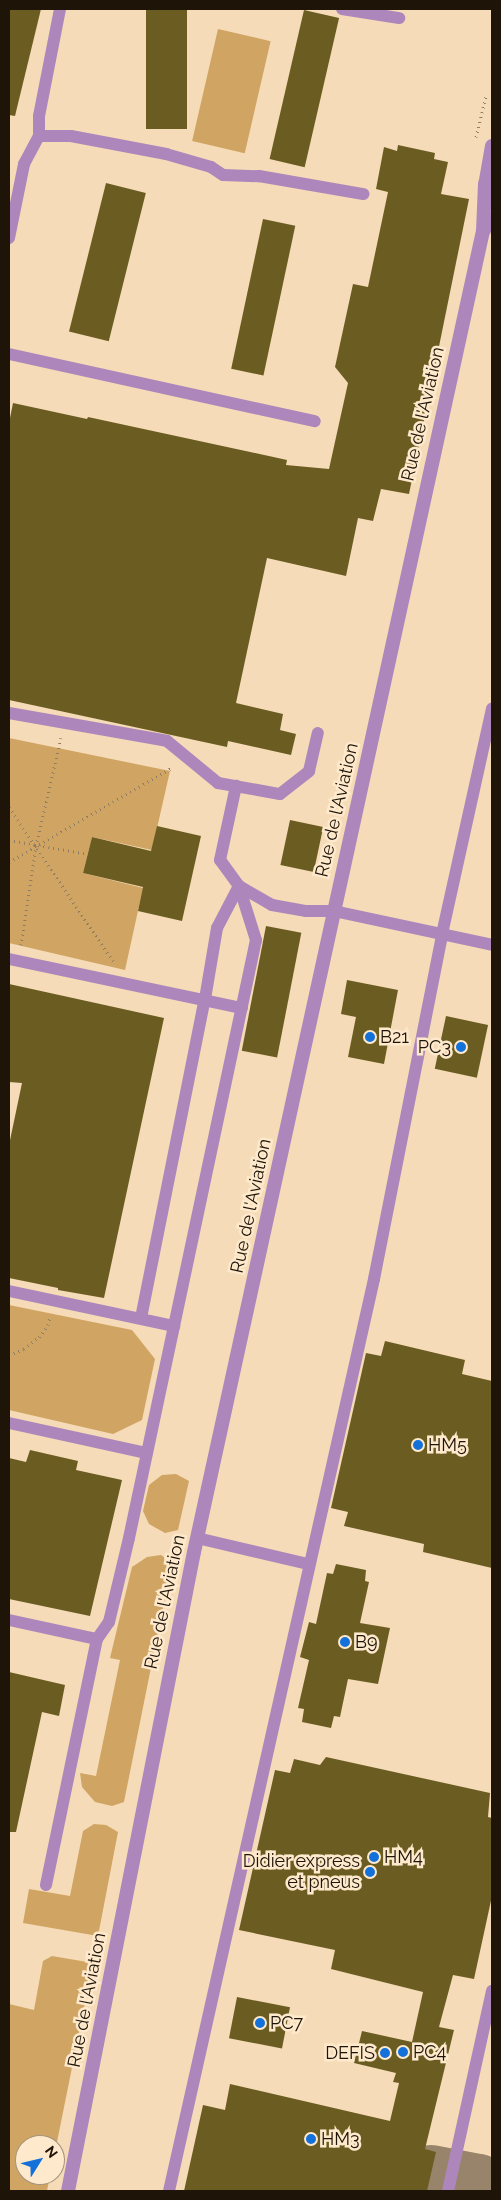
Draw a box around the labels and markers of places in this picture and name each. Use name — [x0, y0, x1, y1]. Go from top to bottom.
place label: B21 — [380, 1026, 409, 1048]
marker: B21 — [364, 1031, 376, 1043]
place label: PC3 — [418, 1036, 451, 1058]
marker: PC3 — [455, 1041, 467, 1053]
place label: HM5 — [428, 1434, 467, 1456]
marker: HM5 — [412, 1439, 424, 1451]
place label: B9 — [355, 1631, 378, 1653]
marker: B9 — [339, 1636, 351, 1648]
place label: HM4 — [384, 1846, 423, 1868]
place label: Didier express et pneus — [242, 1851, 360, 1894]
marker: HM4 — [368, 1851, 380, 1863]
marker: Didier express et pneus — [364, 1866, 376, 1878]
place label: PC7 — [270, 2012, 303, 2034]
marker: PC7 — [254, 2017, 266, 2029]
place label: PC4 — [413, 2041, 446, 2063]
place label: DEFIS — [325, 2042, 375, 2064]
marker: PC4 — [397, 2046, 409, 2058]
marker: DEFIS — [379, 2047, 391, 2059]
place label: HM3 — [321, 2128, 360, 2150]
marker: HM3 — [305, 2133, 317, 2145]

